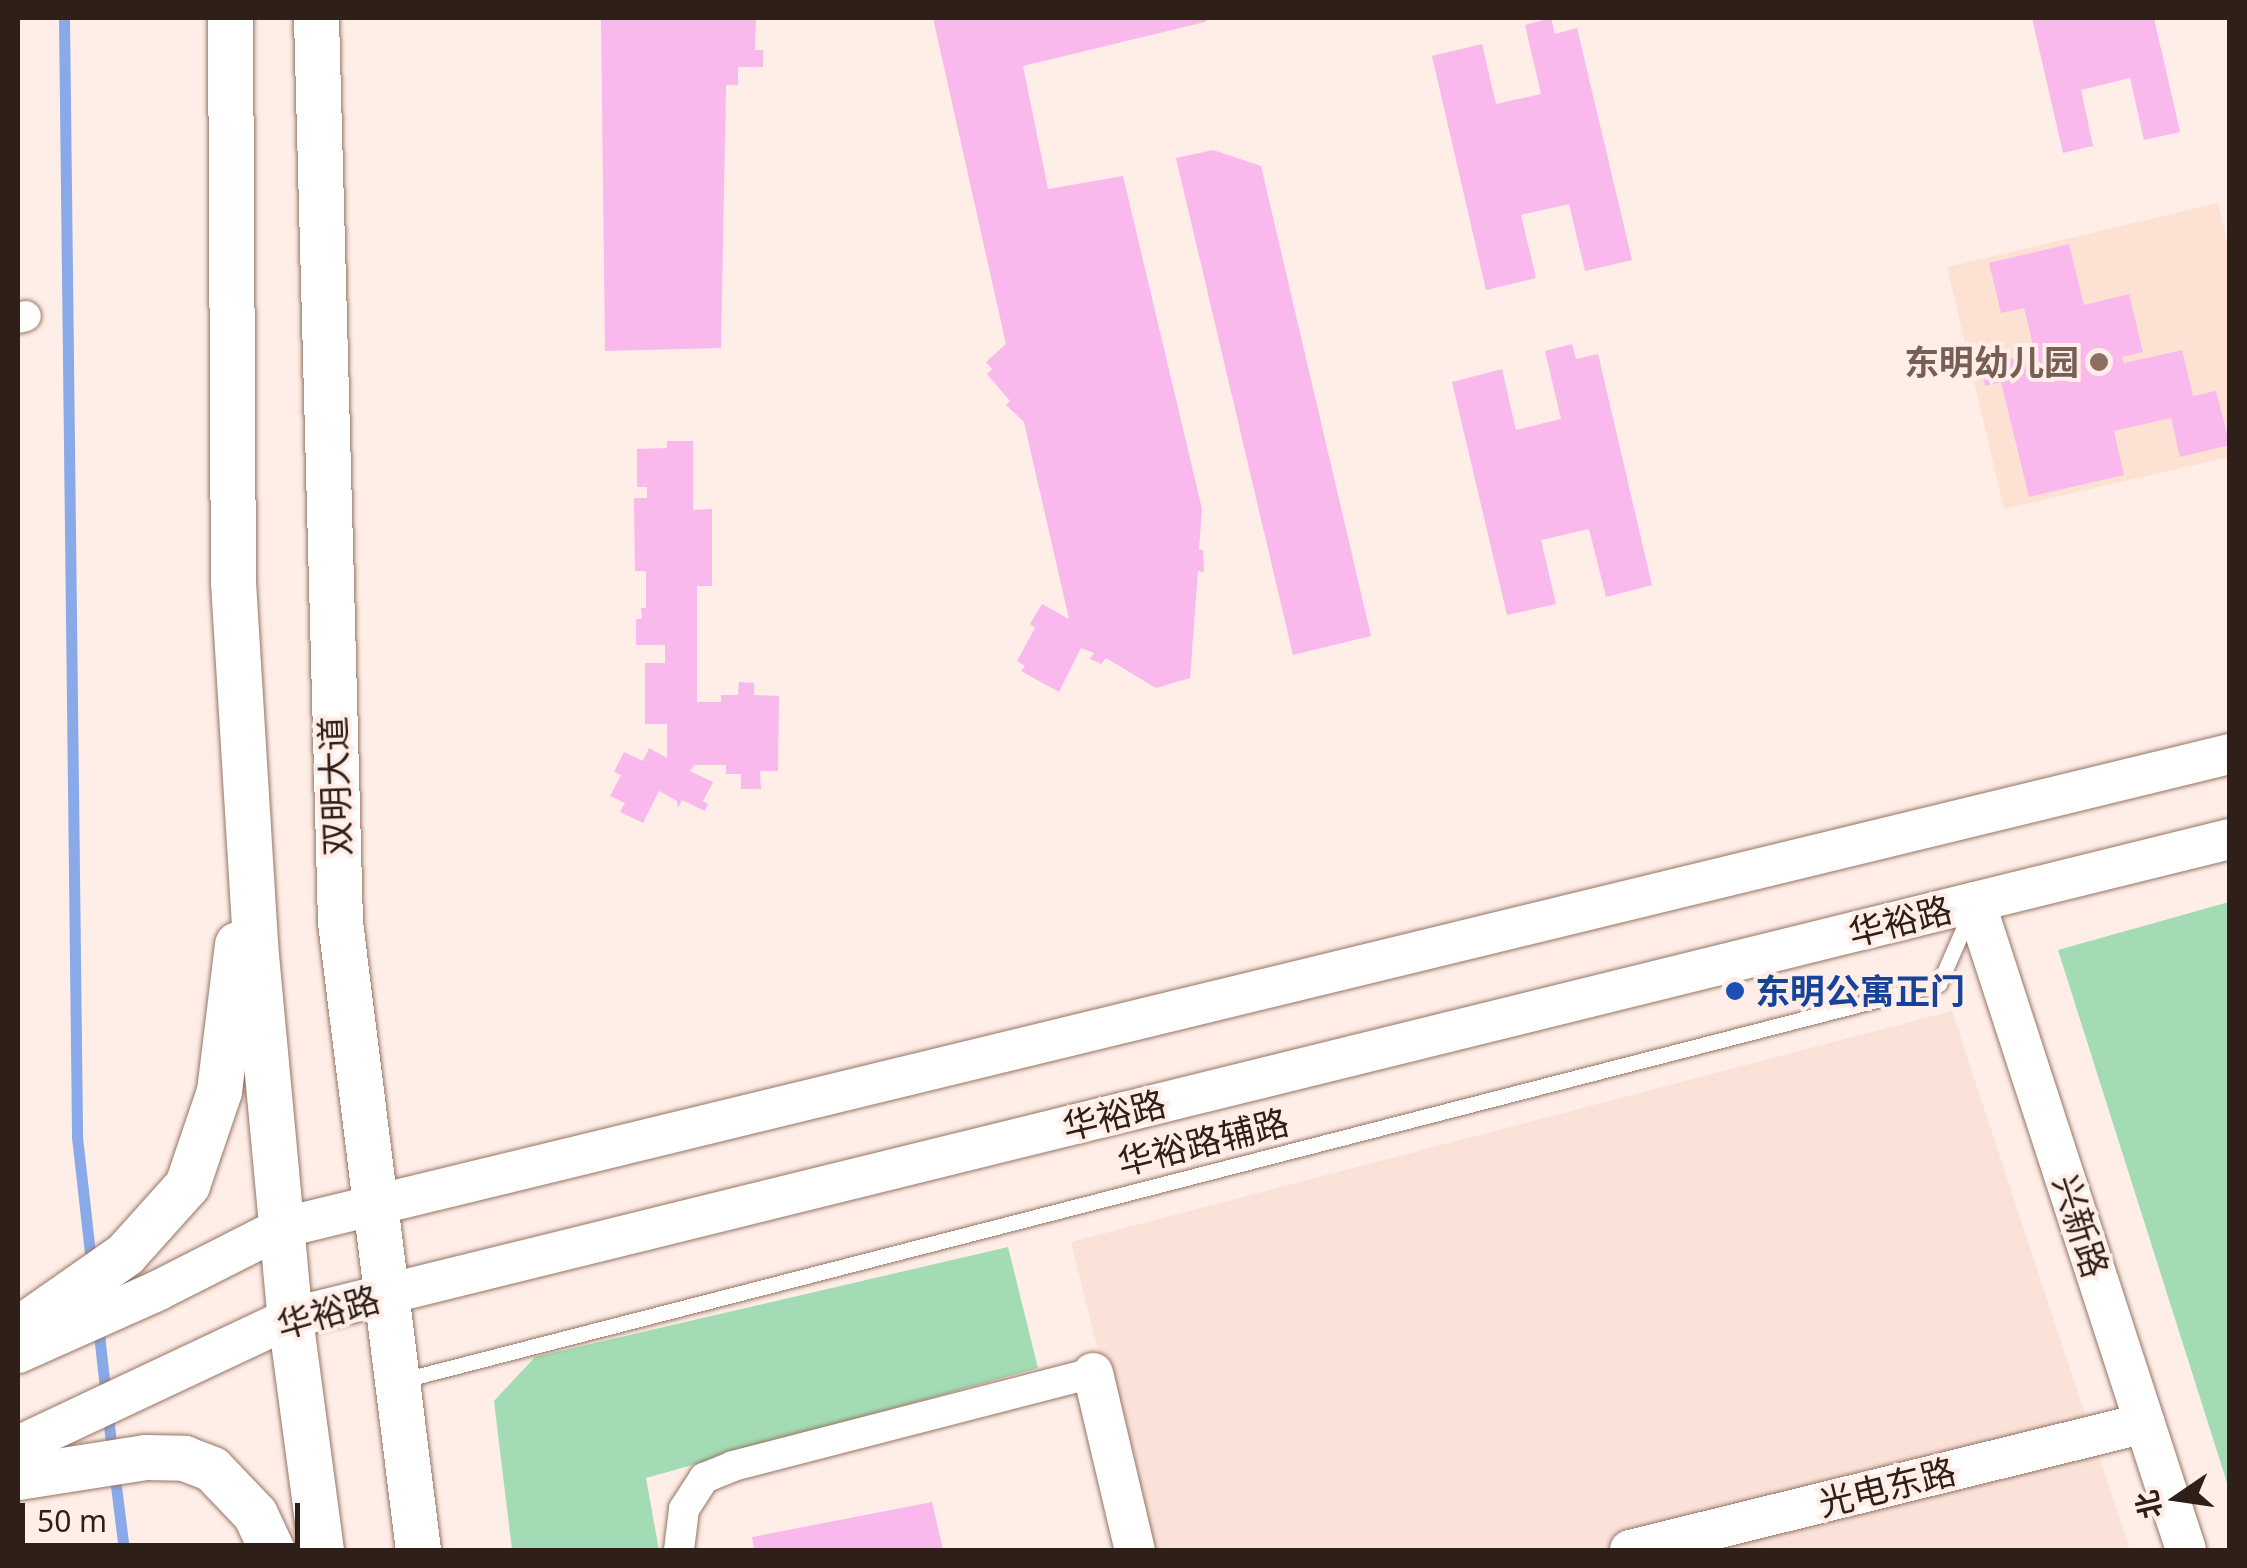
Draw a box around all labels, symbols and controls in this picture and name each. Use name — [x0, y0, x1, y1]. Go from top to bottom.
place label: 东明幼儿园 — [1904, 341, 2079, 383]
marker: 东明幼儿园 — [2088, 351, 2110, 373]
street label: 双明大道 — [312, 715, 358, 857]
street label: 华裕路 — [1844, 888, 1956, 954]
place label: 东明公寓正门 — [1755, 970, 1965, 1012]
marker: 东明公寓正门 — [1724, 980, 1746, 1002]
street label: 华裕路 — [1058, 1082, 1170, 1148]
street label: 华裕路辅路 — [1113, 1100, 1293, 1184]
street label: 兴新路 — [2045, 1170, 2117, 1282]
street label: 华裕路 — [272, 1277, 384, 1347]
north arrow — [2127, 1448, 2227, 1548]
street label: 光电东路 — [1814, 1450, 1960, 1524]
scale bar — [25, 1483, 305, 1545]
text: 北 — [2126, 1487, 2169, 1523]
text: 50 m — [37, 1500, 107, 1541]

